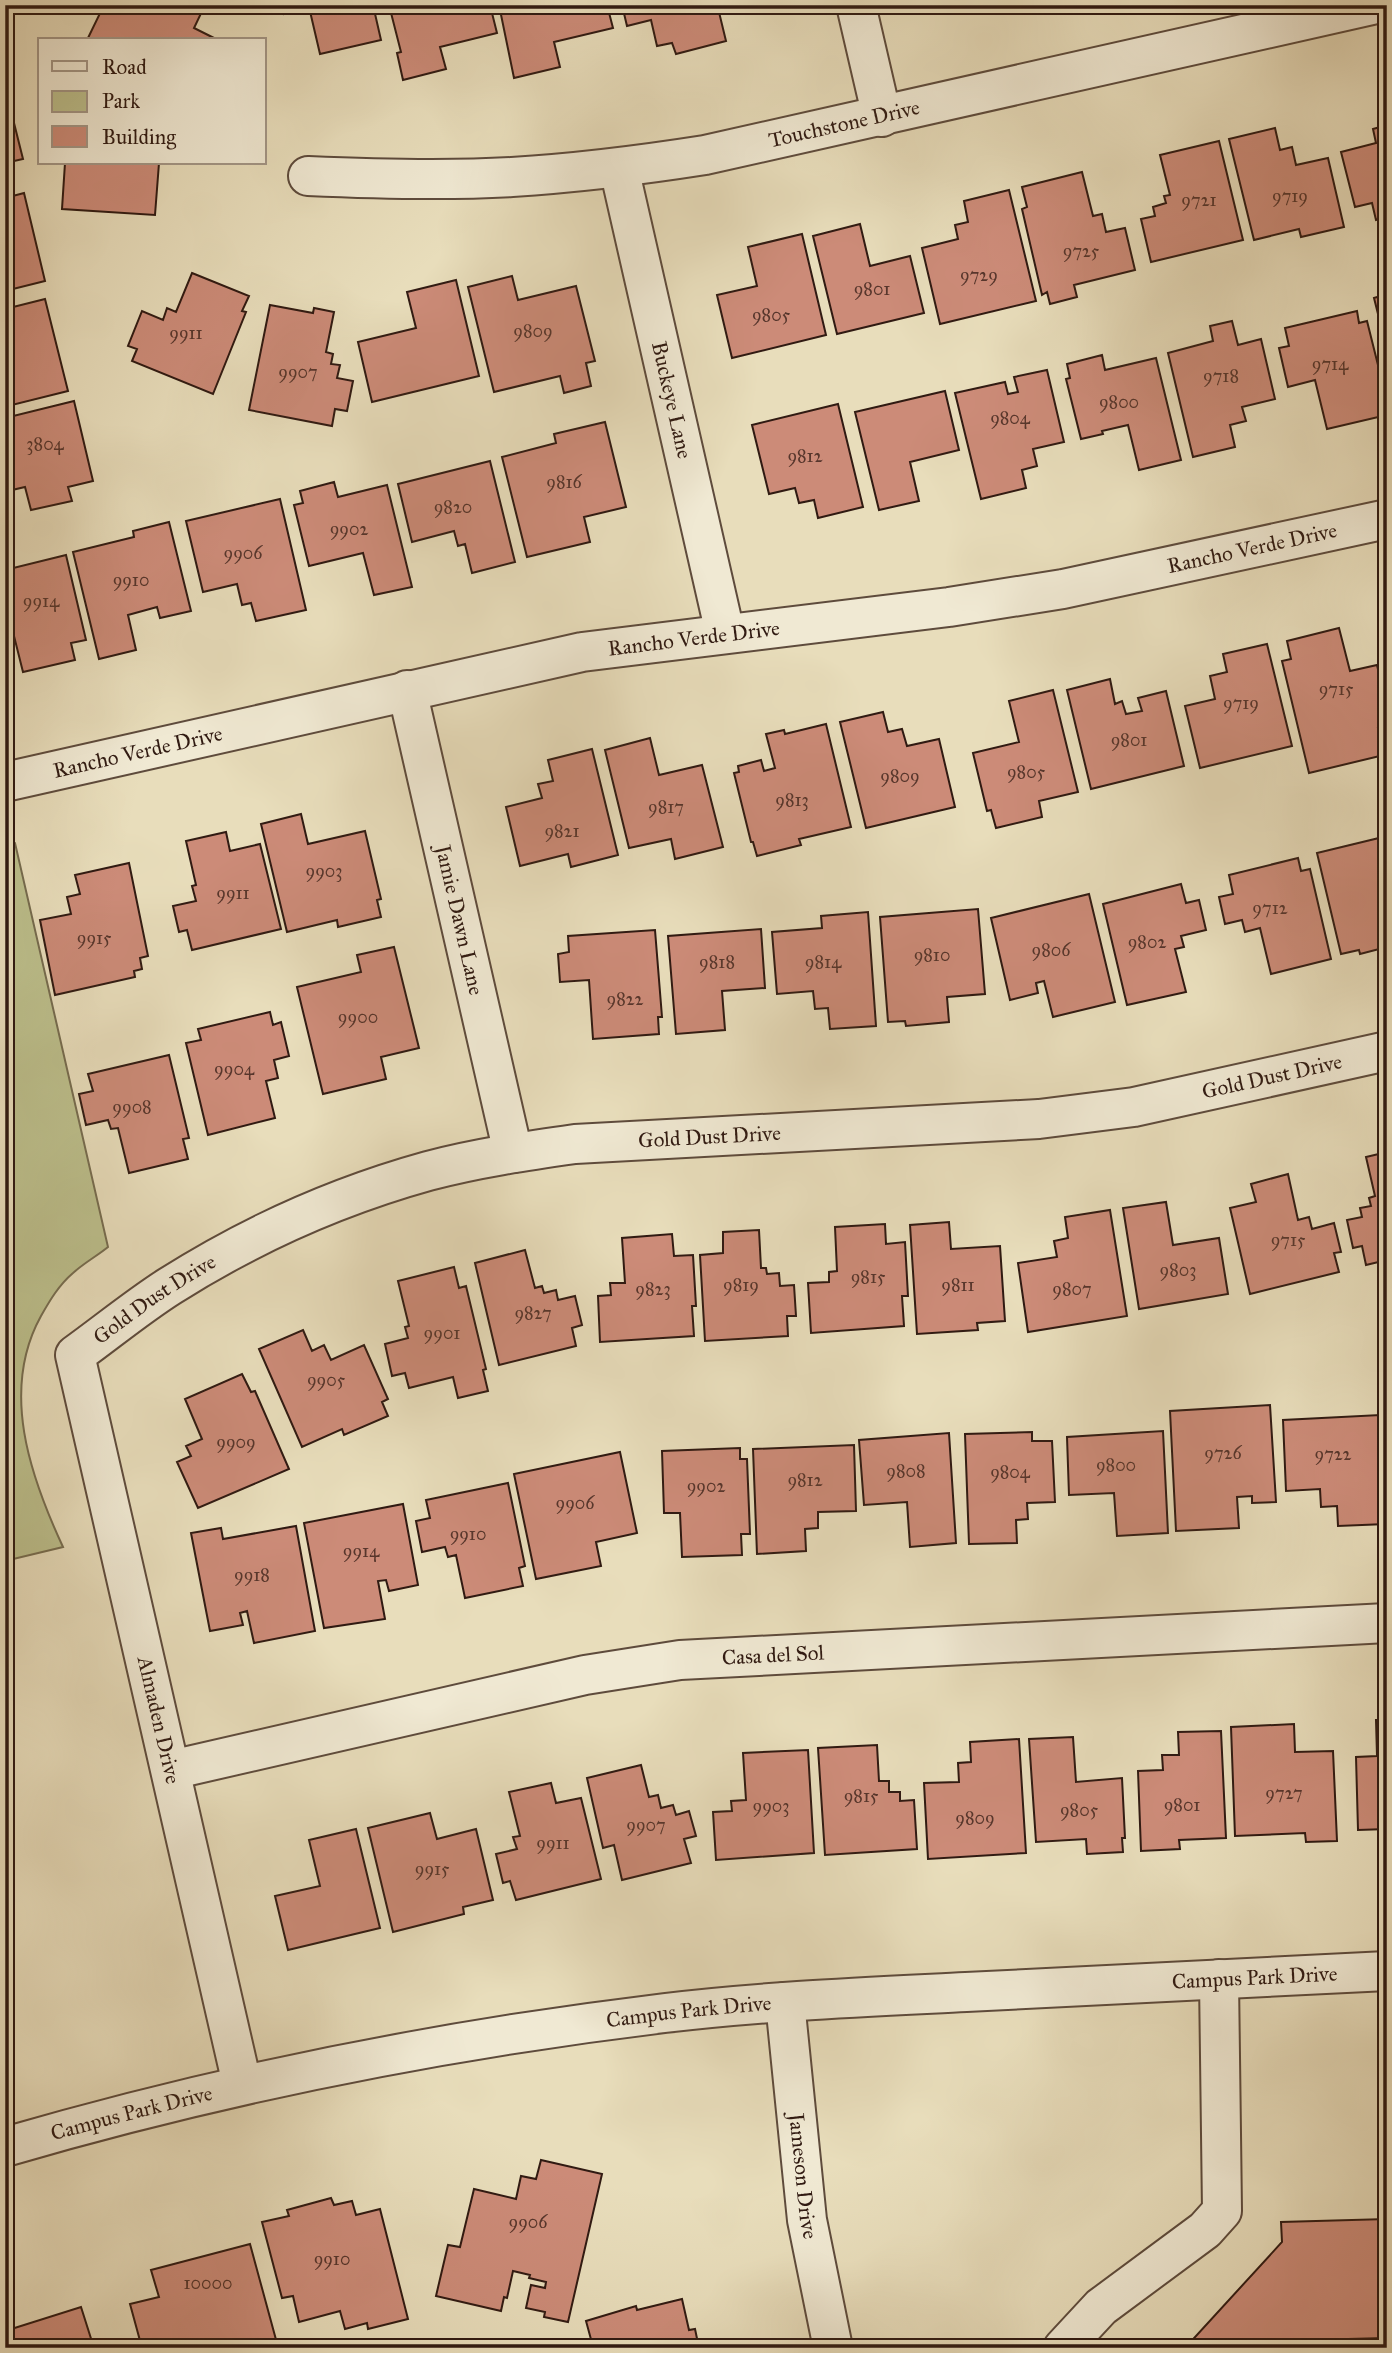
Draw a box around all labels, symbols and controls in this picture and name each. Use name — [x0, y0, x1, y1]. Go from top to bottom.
legend — [38, 38, 266, 164]
text: Road — [102, 54, 147, 80]
text: Park — [102, 88, 140, 114]
street label: Touchstone Drive — [766, 94, 922, 153]
text: Building — [102, 124, 176, 150]
house number: 9719 — [1272, 185, 1308, 207]
house number: 9721 — [1181, 189, 1217, 211]
house number: 9725 — [1063, 240, 1100, 262]
house number: 9729 — [960, 264, 998, 286]
house number: 9801 — [854, 278, 890, 300]
house number: 9805 — [752, 304, 791, 326]
house number: 9809 — [513, 320, 553, 342]
house number: 9911 — [169, 322, 203, 344]
street label: Buckeye Lane — [646, 339, 698, 461]
house number: 9714 — [1312, 353, 1349, 375]
house number: 9907 — [278, 361, 318, 383]
house number: 9718 — [1203, 365, 1239, 387]
house number: 9800 — [1099, 391, 1139, 413]
house number: 9804 — [990, 407, 1031, 429]
house number: 3804 — [26, 433, 65, 455]
house number: 9812 — [787, 445, 823, 467]
house number: 9816 — [546, 471, 583, 493]
house number: 9820 — [434, 496, 472, 518]
street label: Rancho Verde Drive — [1165, 517, 1339, 579]
house number: 9902 — [330, 518, 368, 540]
house number: 9906 — [223, 542, 263, 564]
house number: 9910 — [113, 569, 149, 591]
house number: 9914 — [23, 590, 60, 612]
street label: Rancho Verde Drive — [606, 615, 781, 662]
house number: 9715 — [1319, 678, 1354, 700]
house number: 9719 — [1223, 692, 1259, 714]
street label: Rancho Verde Drive — [51, 720, 225, 784]
house number: 9801 — [1111, 729, 1147, 751]
house number: 9805 — [1007, 761, 1046, 783]
house number: 9809 — [880, 765, 920, 787]
house number: 9813 — [775, 789, 809, 811]
house number: 9817 — [648, 796, 684, 818]
house number: 9821 — [544, 820, 580, 842]
street label: Jamie Dawn Lane — [429, 841, 489, 998]
house number: 9903 — [305, 860, 343, 882]
house number: 9911 — [216, 882, 250, 904]
house number: 9712 — [1252, 897, 1288, 919]
house number: 9915 — [77, 927, 112, 949]
house number: 9802 — [1128, 931, 1166, 953]
house number: 9806 — [1032, 939, 1071, 961]
house number: 9810 — [914, 944, 950, 966]
house number: 9818 — [699, 951, 735, 973]
house number: 9814 — [805, 951, 842, 973]
house number: 9822 — [607, 988, 644, 1010]
house number: 9900 — [338, 1006, 378, 1028]
street label: Gold Dust Drive — [1199, 1048, 1345, 1105]
house number: 9904 — [214, 1058, 255, 1080]
house number: 9908 — [112, 1096, 152, 1118]
street label: Gold Dust Drive — [638, 1120, 782, 1154]
house number: 9715 — [1271, 1229, 1306, 1251]
street label: Gold Dust Drive — [88, 1248, 220, 1350]
house number: 9803 — [1160, 1259, 1196, 1281]
house number: 9815 — [851, 1266, 886, 1288]
house number: 9819 — [723, 1274, 759, 1296]
house number: 9811 — [941, 1274, 975, 1296]
house number: 9823 — [635, 1278, 671, 1300]
house number: 9807 — [1052, 1278, 1092, 1300]
house number: 9827 — [514, 1302, 552, 1324]
house number: 9901 — [424, 1322, 460, 1344]
house number: 9905 — [307, 1369, 346, 1391]
house number: 9909 — [216, 1431, 256, 1453]
house number: 9726 — [1204, 1442, 1242, 1464]
house number: 9722 — [1315, 1443, 1352, 1465]
house number: 9800 — [1096, 1454, 1136, 1476]
house number: 9808 — [886, 1460, 926, 1482]
house number: 9804 — [990, 1461, 1031, 1483]
house number: 9812 — [787, 1469, 823, 1491]
house number: 9902 — [687, 1475, 725, 1497]
house number: 9906 — [555, 1492, 595, 1514]
house number: 9910 — [450, 1523, 486, 1545]
house number: 9914 — [343, 1540, 380, 1562]
house number: 9918 — [234, 1564, 270, 1586]
street label: Casa del Sol — [721, 1639, 825, 1671]
street label: Almaden Drive — [131, 1653, 186, 1787]
house number: 9727 — [1265, 1782, 1303, 1804]
house number: 9815 — [844, 1785, 879, 1807]
house number: 9801 — [1164, 1794, 1200, 1816]
house number: 9903 — [752, 1795, 790, 1817]
house number: 9805 — [1060, 1799, 1099, 1821]
house number: 9809 — [955, 1807, 995, 1829]
house number: 9907 — [626, 1814, 666, 1836]
house number: 9911 — [536, 1832, 570, 1854]
house number: 9915 — [415, 1858, 450, 1880]
street label: Campus Park Drive — [1171, 1960, 1338, 1995]
street label: Campus Park Drive — [605, 1990, 772, 2033]
street label: Campus Park Drive — [48, 2080, 215, 2146]
street label: Jameson Drive — [783, 2110, 824, 2241]
house number: 9906 — [508, 2211, 548, 2233]
house number: 9910 — [314, 2248, 350, 2270]
house number: 10000 — [184, 2272, 232, 2294]

